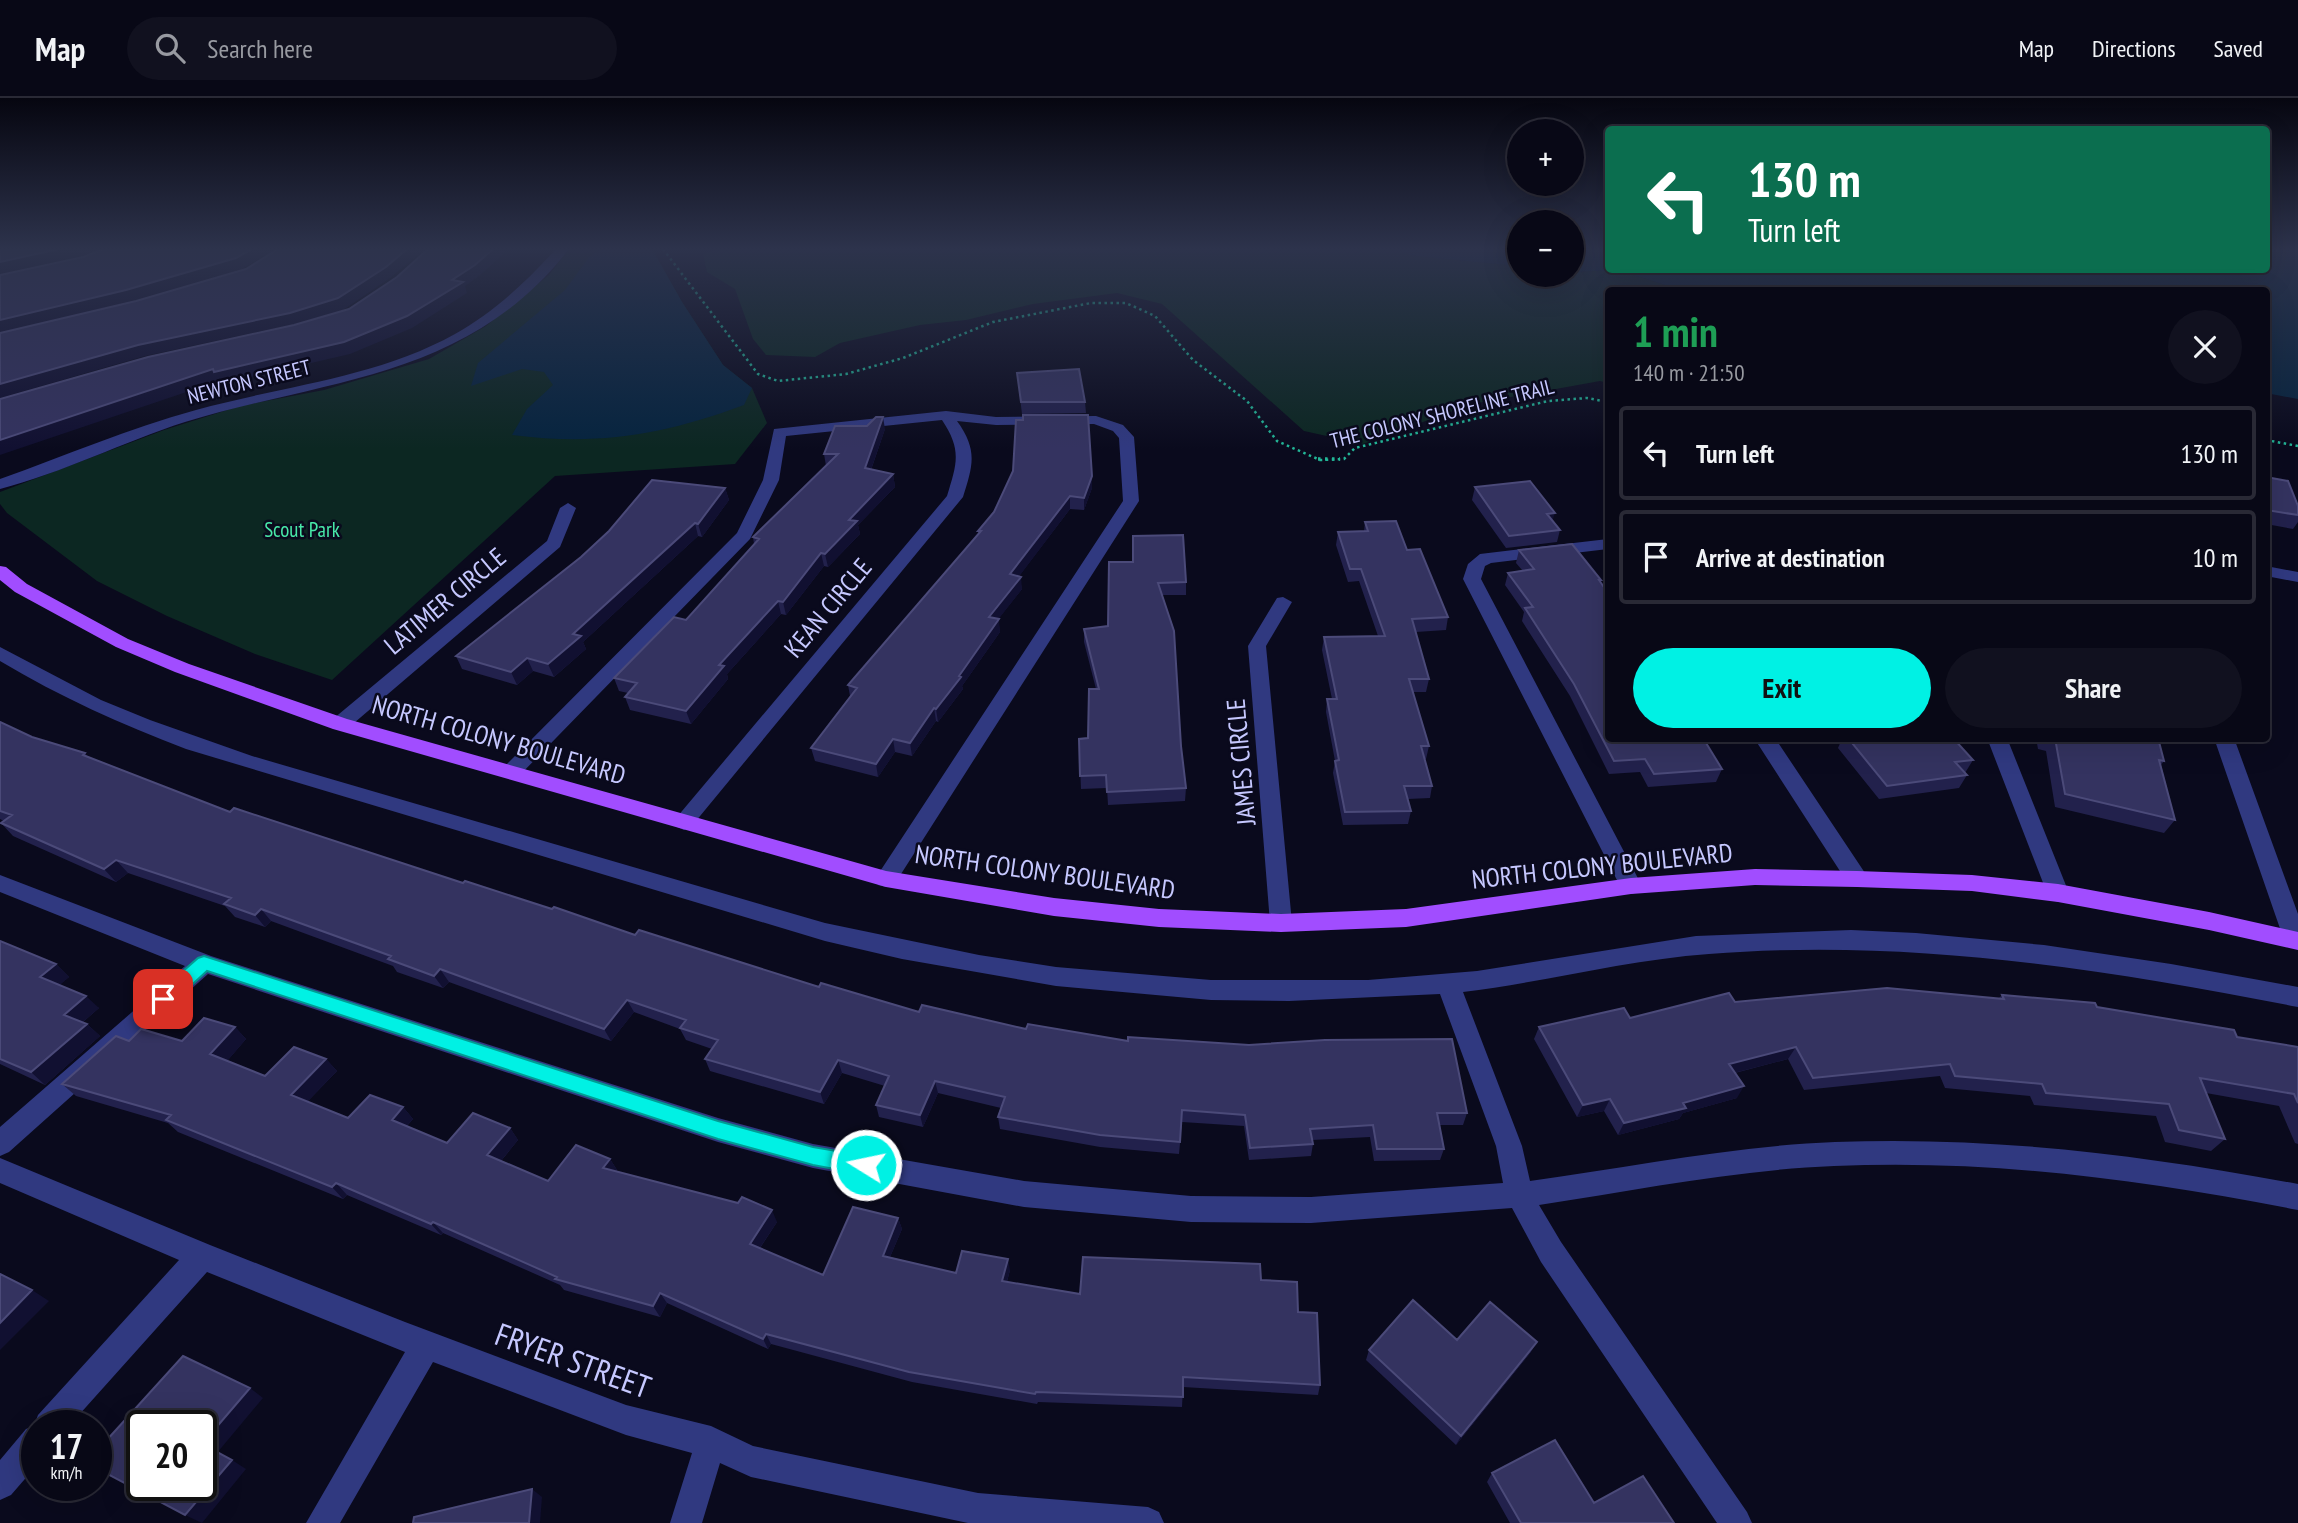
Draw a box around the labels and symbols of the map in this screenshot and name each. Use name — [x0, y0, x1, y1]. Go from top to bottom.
street label: NEWTON STREET — [184, 353, 314, 410]
street label: THE COLONY SHORELINE TRAIL — [1327, 373, 1557, 454]
park label: Scout Park — [264, 516, 340, 543]
street label: LATIMER CIRCLE — [377, 540, 512, 661]
street label: KEAN CIRCLE — [777, 551, 879, 664]
street label: NORTH COLONY BOULEVARD — [369, 688, 630, 791]
street label: JAMES CIRCLE — [1219, 698, 1263, 827]
street label: NORTH COLONY BOULEVARD — [1470, 835, 1734, 896]
street label: NORTH COLONY BOULEVARD — [913, 837, 1177, 906]
pin — [133, 969, 193, 1029]
position arrow — [829, 1128, 903, 1202]
street label: FRYER STREET — [490, 1313, 657, 1408]
speed limit sign: 20 — [126, 1410, 217, 1501]

